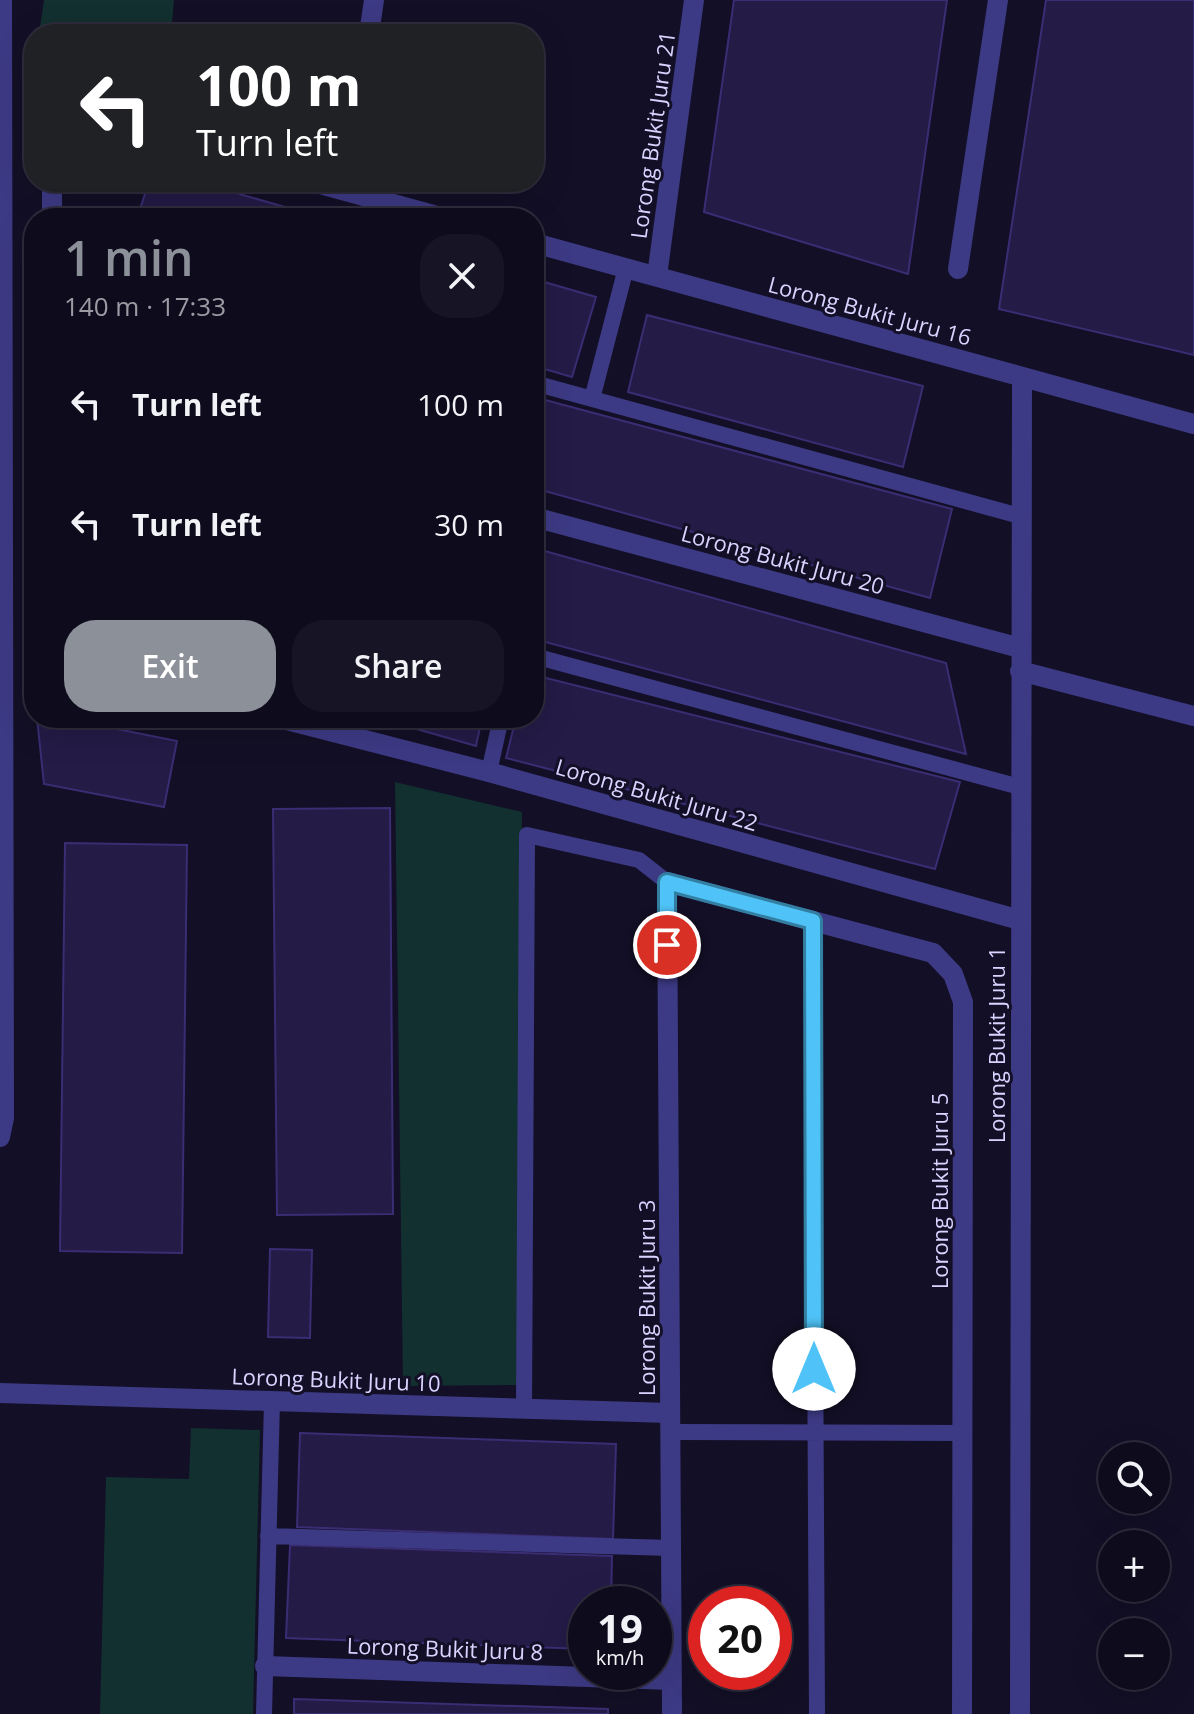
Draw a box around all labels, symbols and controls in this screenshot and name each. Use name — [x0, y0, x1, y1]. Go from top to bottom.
street label: Lorong Bukit Juru 21 — [623, 29, 681, 241]
text: 100 m — [196, 46, 362, 122]
icon: left — [64, 56, 168, 160]
text: Turn left — [196, 118, 338, 167]
text: 1 min — [64, 225, 194, 290]
button: close — [420, 234, 504, 318]
street label: Lorong Bukit Juru 16 — [765, 268, 975, 352]
text: 140 m · 17:33 — [64, 288, 226, 324]
icon: left — [64, 382, 108, 426]
text: Turn left — [132, 384, 262, 425]
text: 100 m — [417, 384, 504, 425]
icon: left — [64, 502, 108, 546]
text: Turn left — [132, 504, 262, 545]
text: 30 m — [434, 504, 504, 545]
street label: Lorong Bukit Juru 20 — [678, 517, 888, 601]
button: Exit — [64, 620, 276, 712]
button: Share — [292, 620, 504, 712]
street label: Lorong Bukit Juru 22 — [552, 751, 762, 837]
pin — [633, 911, 701, 979]
icon: arrive — [645, 923, 689, 967]
street label: Lorong Bukit Juru 1 — [981, 947, 1011, 1143]
street label: Lorong Bukit Juru 5 — [924, 1093, 954, 1289]
street label: Lorong Bukit Juru 3 — [631, 1200, 661, 1396]
position arrow — [772, 1327, 856, 1411]
street label: Lorong Bukit Juru 10 — [231, 1360, 441, 1398]
map controls — [1098, 1442, 1170, 1690]
button: search — [1098, 1442, 1170, 1514]
button: + — [1098, 1530, 1170, 1602]
speed limit sign: 20 — [688, 1586, 792, 1690]
text: 19 — [597, 1600, 643, 1655]
button: − — [1098, 1618, 1170, 1690]
street label: Lorong Bukit Juru 8 — [346, 1630, 544, 1666]
text: km/h — [596, 1644, 644, 1671]

